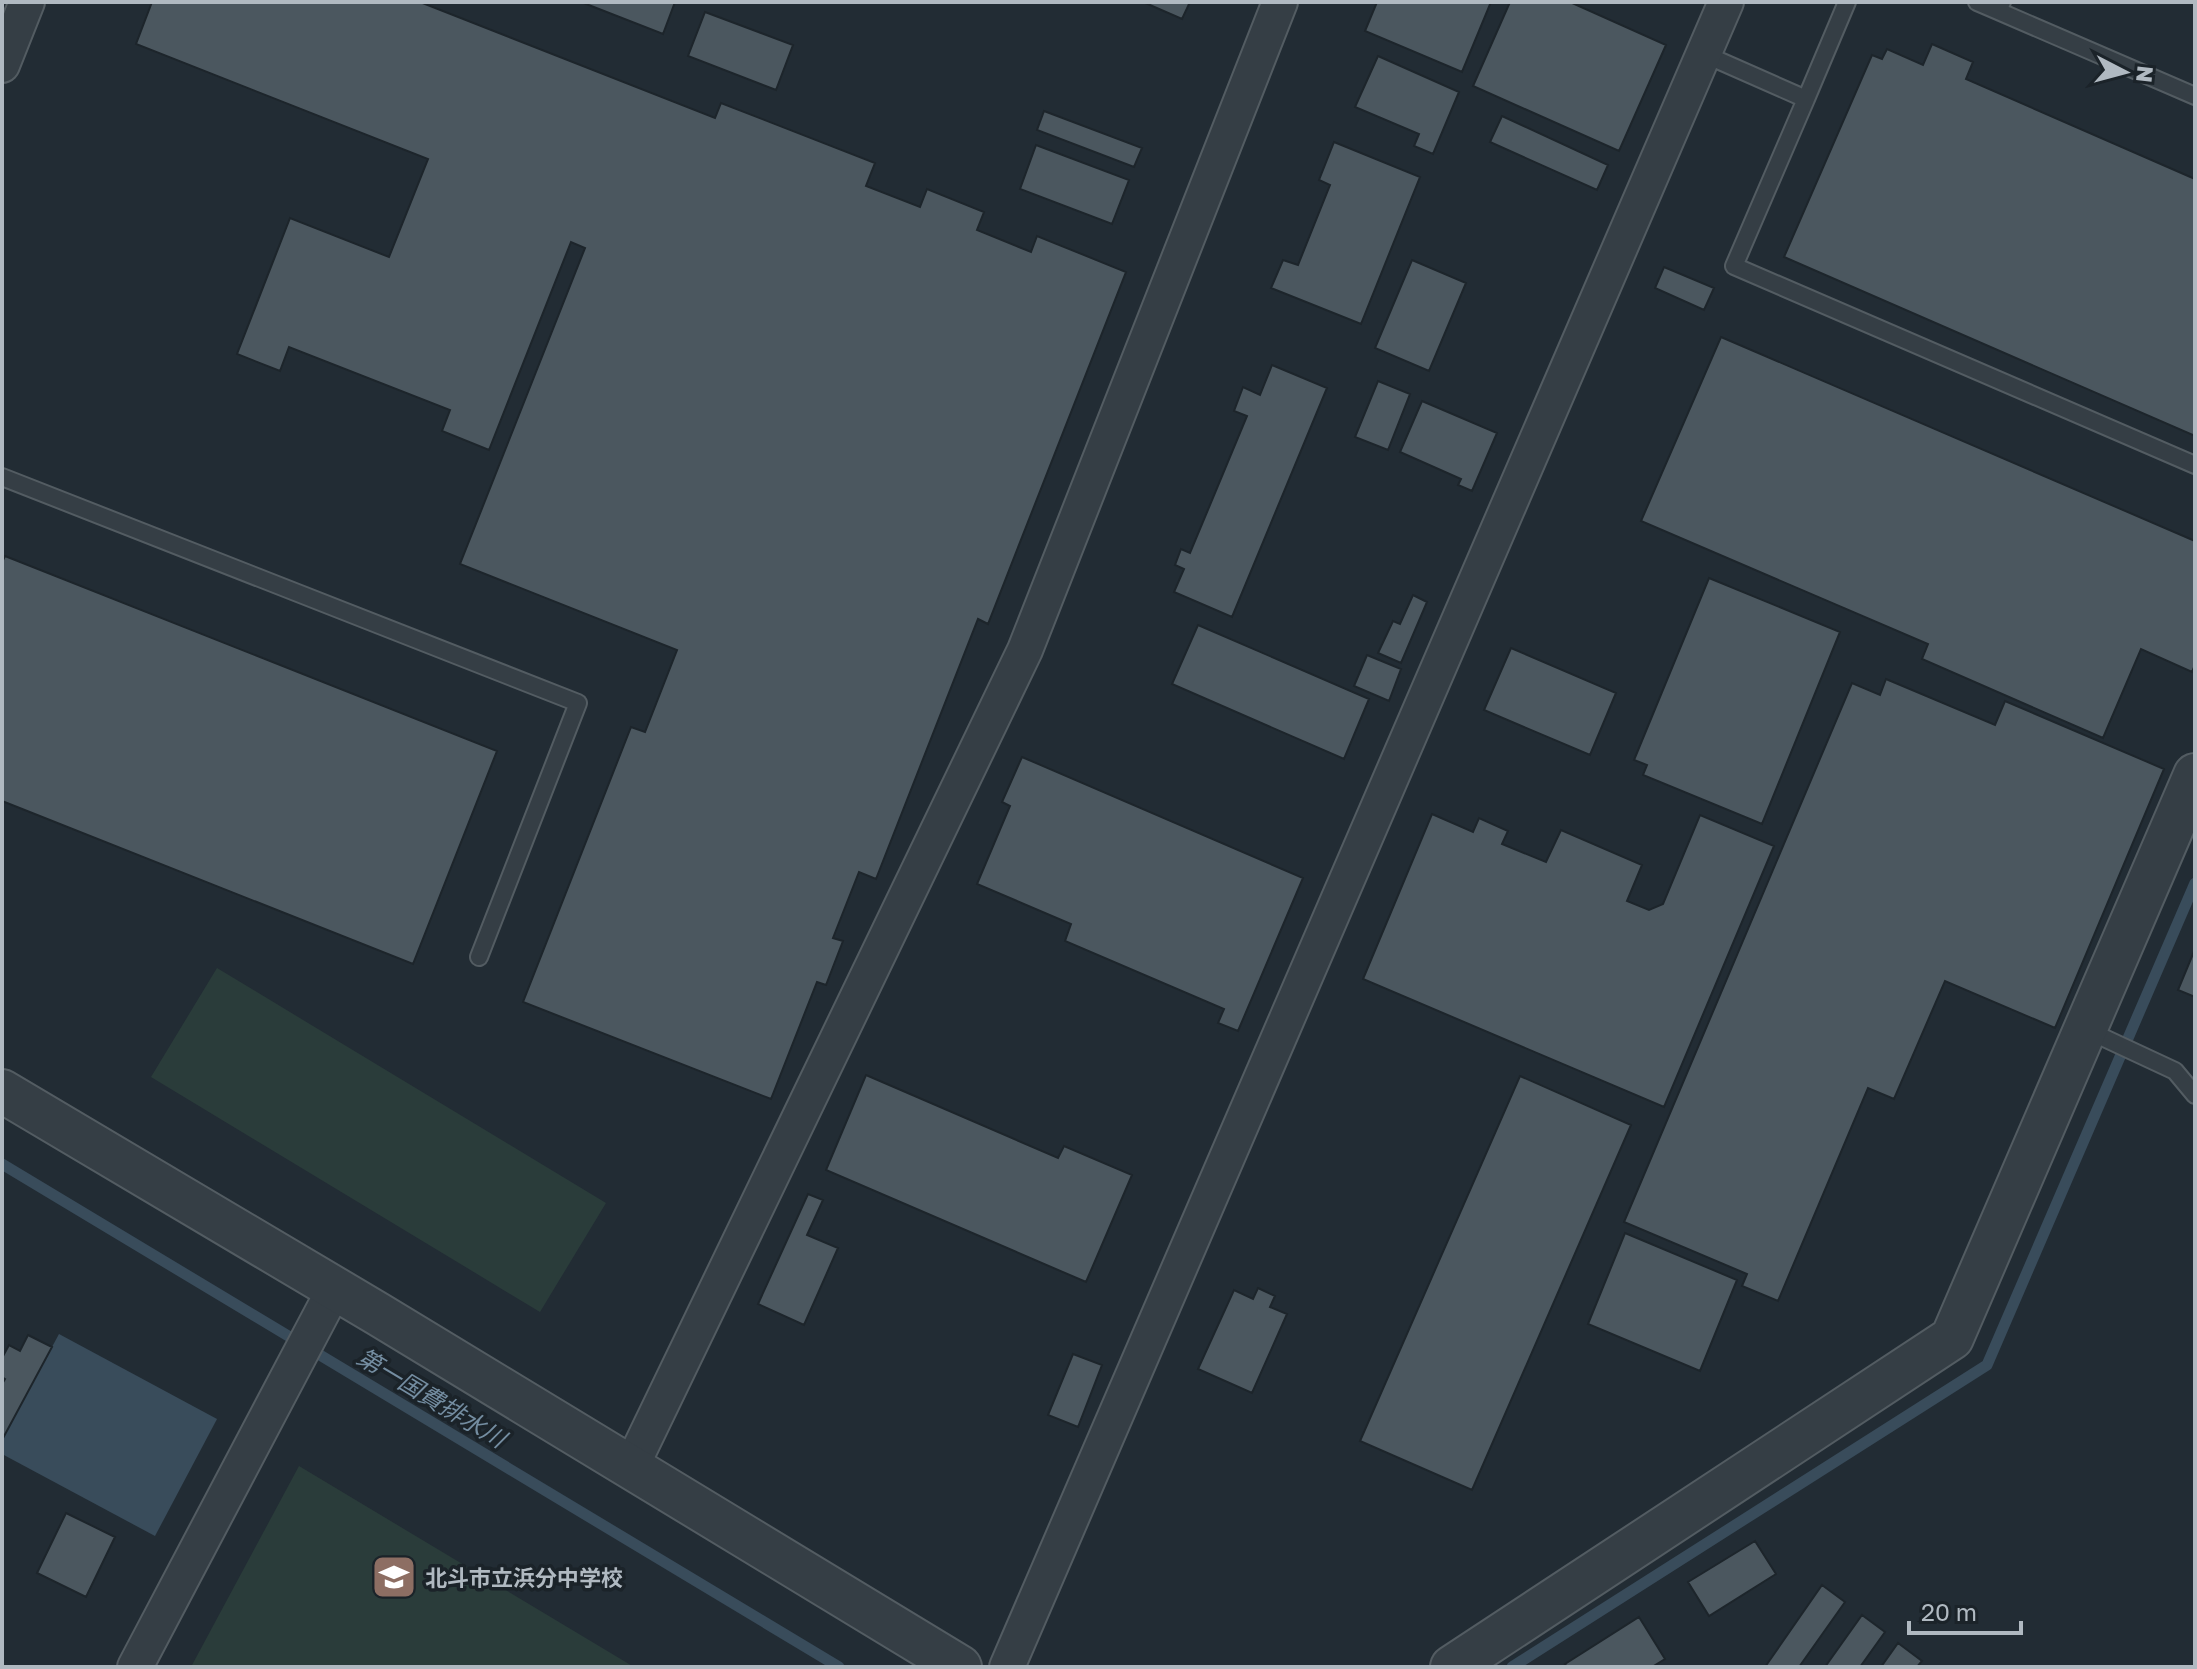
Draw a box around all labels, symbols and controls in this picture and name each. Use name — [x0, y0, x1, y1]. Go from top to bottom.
north arrow — [2085, 32, 2165, 112]
text: N — [2131, 64, 2160, 84]
water label: 第一国費排水川 — [353, 1341, 514, 1454]
school or university icon: 北斗市立浜分中学校 — [370, 1553, 418, 1601]
place label: 北斗市立浜分中学校 — [425, 1564, 623, 1591]
scale bar — [1909, 1585, 2021, 1635]
text: 20 m — [1921, 1597, 1977, 1626]

